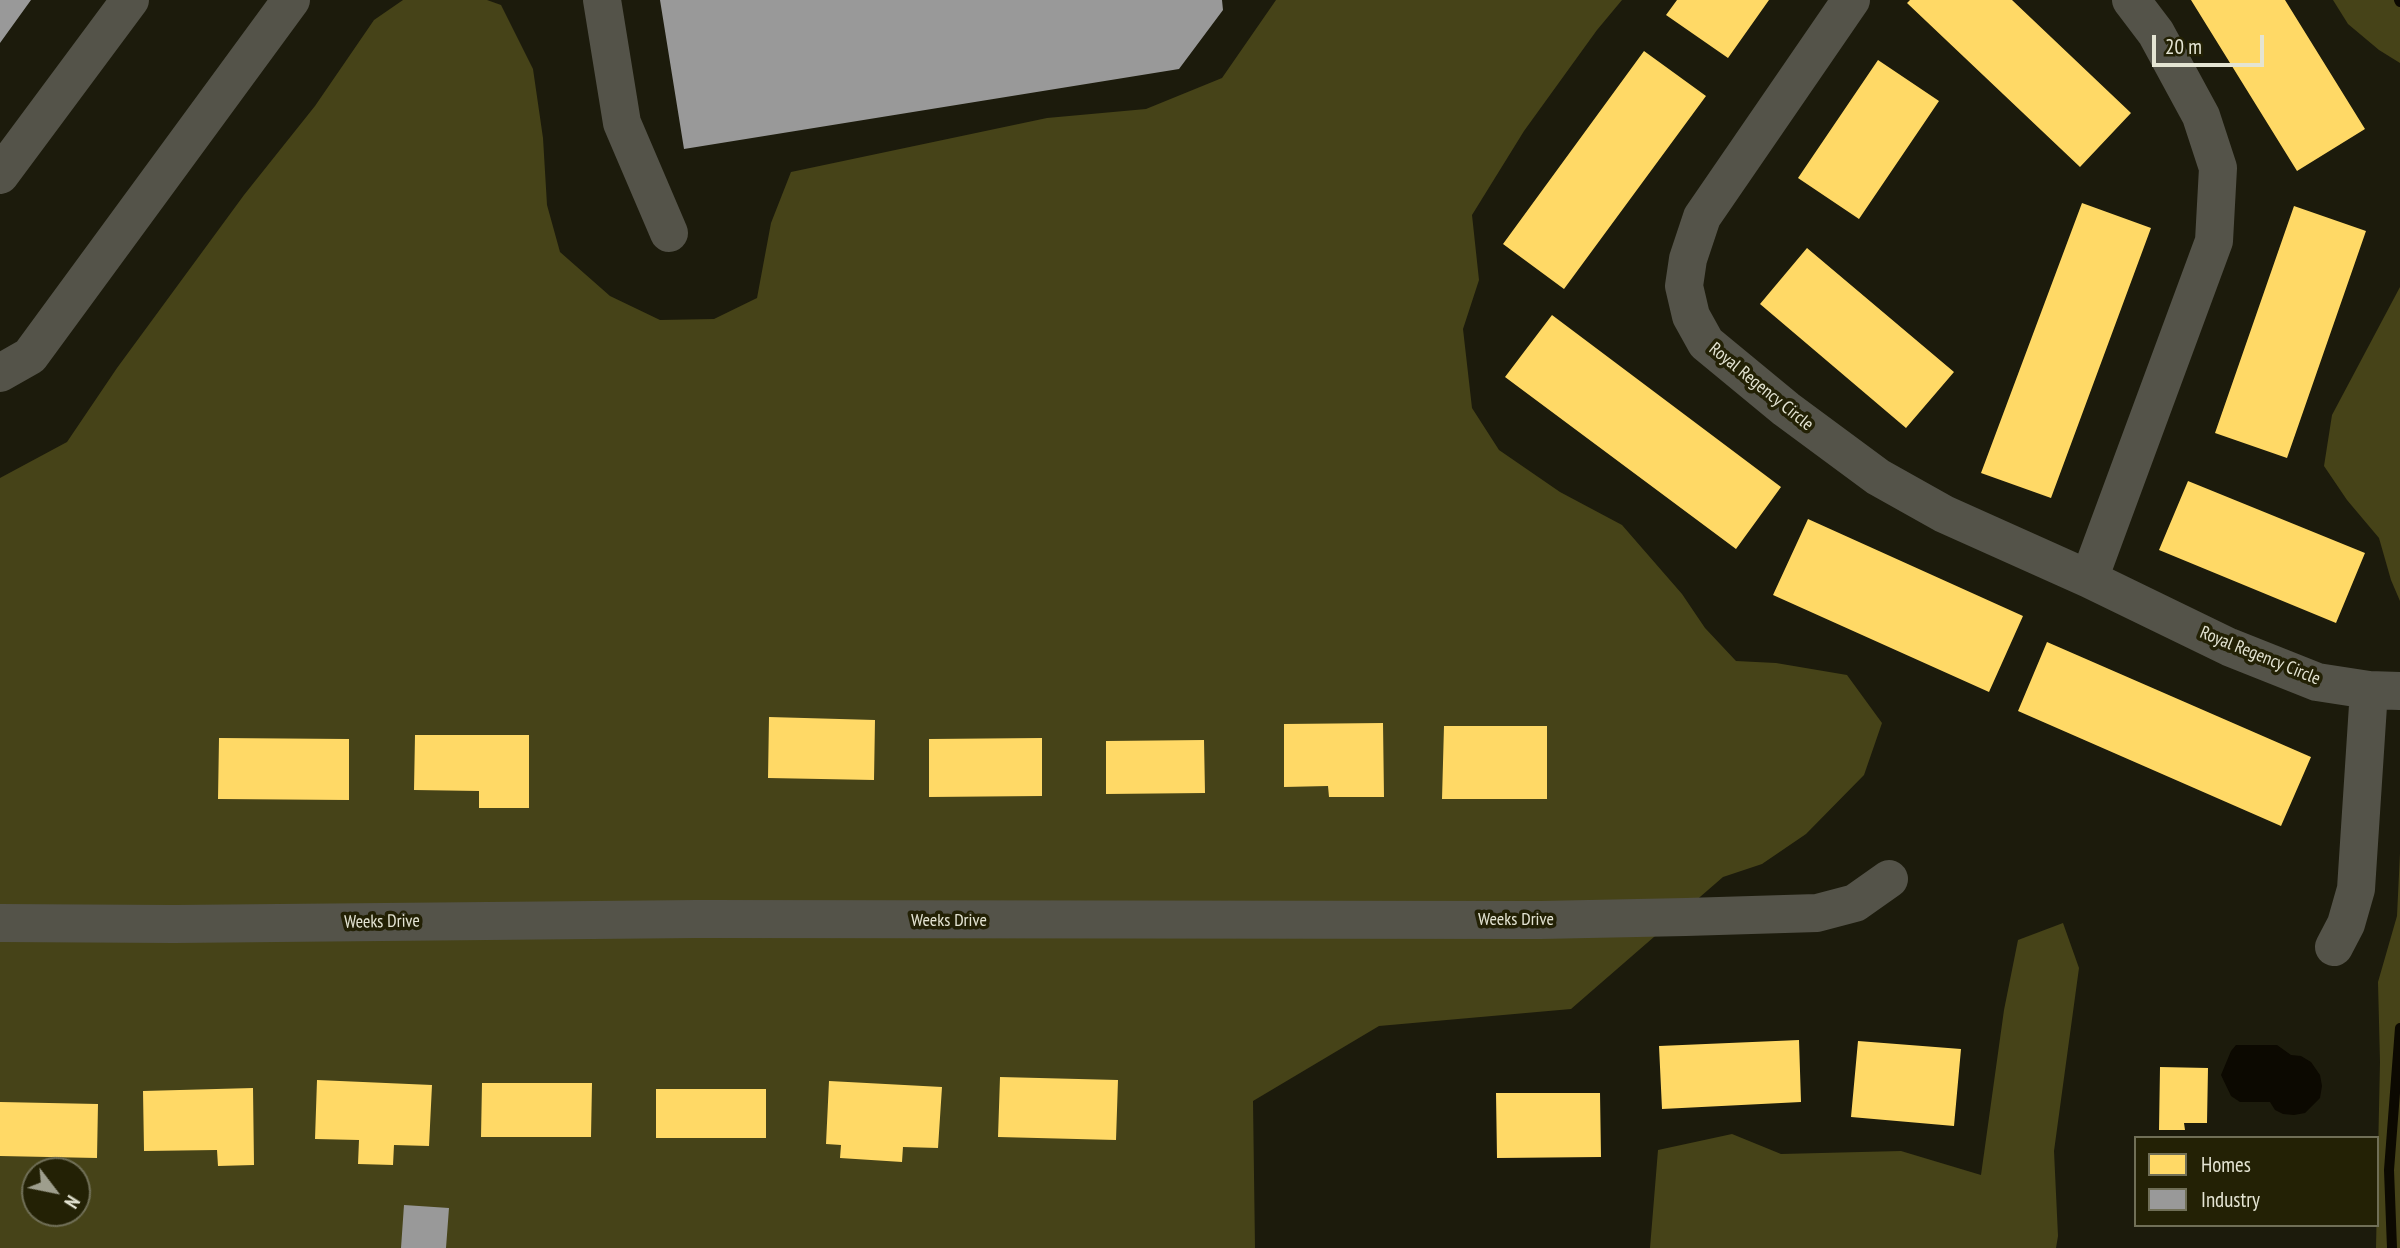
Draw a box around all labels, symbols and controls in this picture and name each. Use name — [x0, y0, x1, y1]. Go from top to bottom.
scale bar — [2155, 21, 2267, 65]
text: 20 m — [2165, 33, 2202, 60]
street label: Royal Regency Circle — [1705, 338, 1817, 436]
street label: Royal Regency Circle — [2197, 622, 2323, 690]
street label: Weeks Drive — [1478, 909, 1554, 931]
street label: Weeks Drive — [911, 910, 987, 932]
street label: Weeks Drive — [344, 911, 420, 933]
legend — [2134, 1136, 2379, 1227]
text: Homes — [2201, 1151, 2251, 1178]
north arrow — [21, 1157, 91, 1227]
text: Industry — [2201, 1186, 2260, 1213]
text: N — [59, 1191, 85, 1213]

